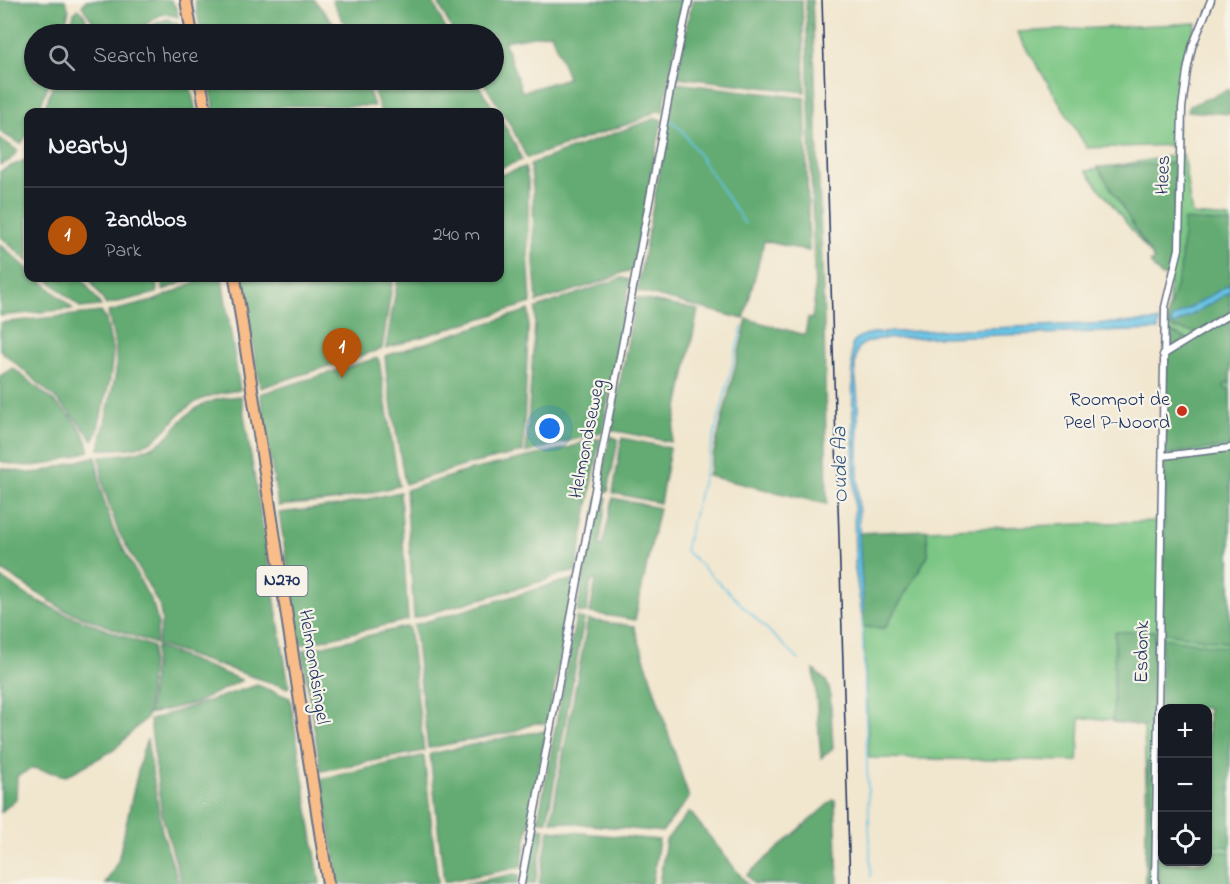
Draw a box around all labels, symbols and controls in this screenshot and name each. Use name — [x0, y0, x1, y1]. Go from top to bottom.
search box — [24, 24, 504, 90]
icon: search — [45, 41, 78, 74]
text: Search here — [93, 41, 198, 73]
text: Nearby — [48, 128, 127, 166]
street label: Hees — [1149, 155, 1179, 195]
text: Zandbos — [105, 205, 187, 237]
text: 1 — [64, 221, 71, 250]
text: 240 m — [433, 221, 480, 250]
text: Park — [105, 237, 141, 266]
pin: 1 — [322, 328, 362, 378]
street label: Helmondseweg — [562, 377, 615, 501]
place label: Roompot de Peel P-Noord — [1064, 386, 1170, 438]
marker: Roompot de Peel P-Noord — [1175, 404, 1189, 418]
your location — [535, 414, 564, 443]
water label: Oude Aa — [825, 426, 857, 503]
road number: N270 — [256, 566, 308, 596]
street label: Helmondsingel — [289, 607, 336, 727]
street label: Esdonk — [1128, 620, 1158, 684]
map controls — [1158, 704, 1212, 866]
button: + — [1158, 704, 1212, 758]
button: − — [1158, 758, 1212, 812]
button: locate — [1158, 812, 1212, 866]

